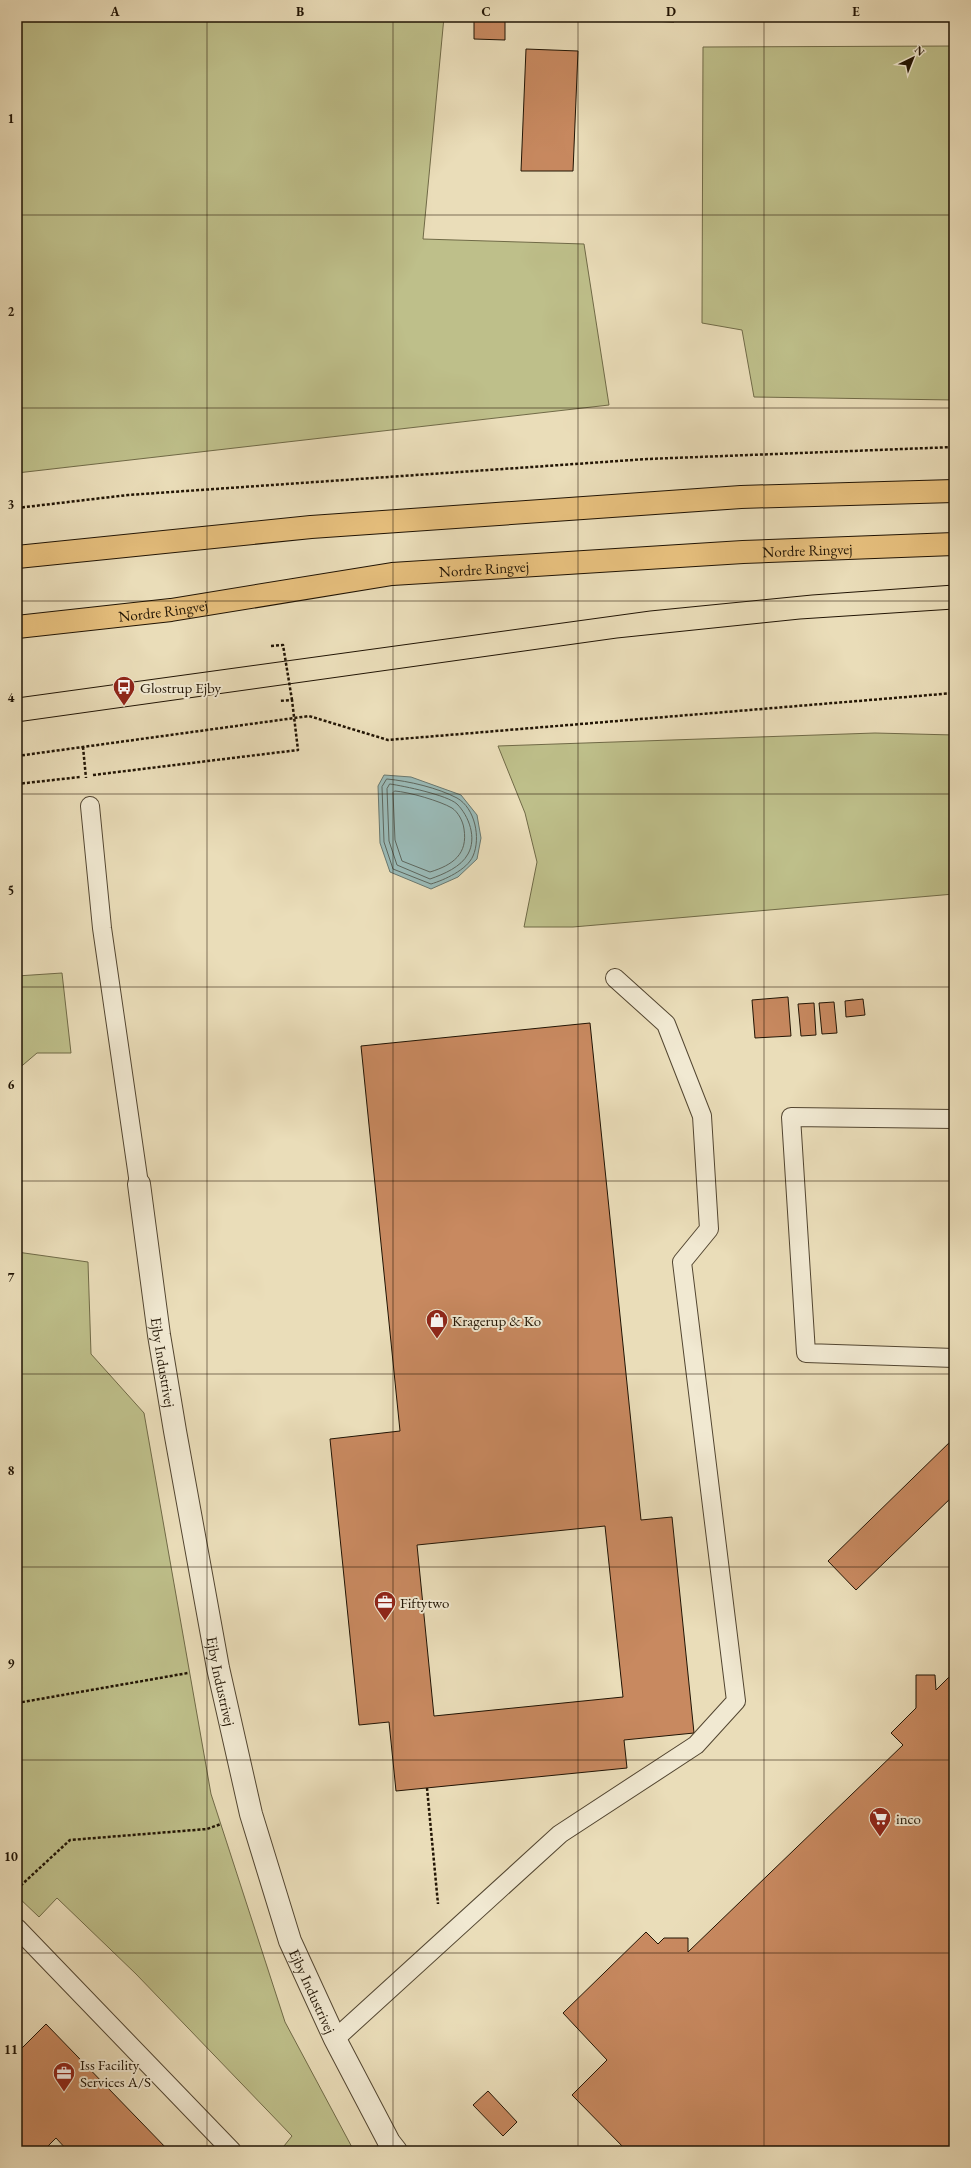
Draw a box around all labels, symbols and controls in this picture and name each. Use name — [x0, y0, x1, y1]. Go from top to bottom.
text: A — [109, 3, 120, 20]
text: B — [296, 3, 304, 20]
text: C — [481, 3, 491, 20]
text: D — [666, 3, 676, 20]
text: E — [852, 3, 860, 20]
north arrow — [893, 38, 933, 78]
text: N — [912, 43, 928, 59]
text: 1 — [8, 110, 15, 127]
text: 2 — [8, 303, 15, 320]
text: 3 — [8, 496, 15, 513]
street label: Nordre Ringvej — [762, 538, 853, 561]
street label: Nordre Ringvej — [438, 556, 530, 581]
street label: Nordre Ringvej — [117, 595, 209, 625]
bus stop icon: Glostrup Ejby — [111, 674, 137, 707]
place label: Glostrup Ejby — [140, 678, 221, 697]
text: 4 — [8, 689, 15, 706]
text: 5 — [8, 882, 14, 899]
text: 6 — [8, 1076, 15, 1093]
text: 7 — [8, 1269, 15, 1286]
shop icon: Kragerup & Ko — [424, 1307, 450, 1340]
place label: Kragerup & Ko — [452, 1311, 541, 1330]
street label: Ejby Industrivej — [147, 1316, 180, 1409]
text: 8 — [8, 1462, 15, 1479]
office icon: Fiftytwo — [372, 1589, 398, 1622]
place label: Fiftytwo — [400, 1593, 449, 1612]
street label: Ejby Industrivej — [203, 1635, 240, 1728]
text: 9 — [8, 1655, 15, 1672]
supermarket icon: inco — [867, 1805, 893, 1838]
place label: inco — [896, 1809, 921, 1828]
text: 10 — [4, 1848, 18, 1865]
street label: Ejby Industrivej — [285, 1946, 341, 2036]
text: 11 — [4, 2041, 18, 2058]
place label: Iss Facility Services A/S — [80, 2055, 151, 2091]
office icon: Iss Facility Services A/S — [51, 2060, 77, 2093]

